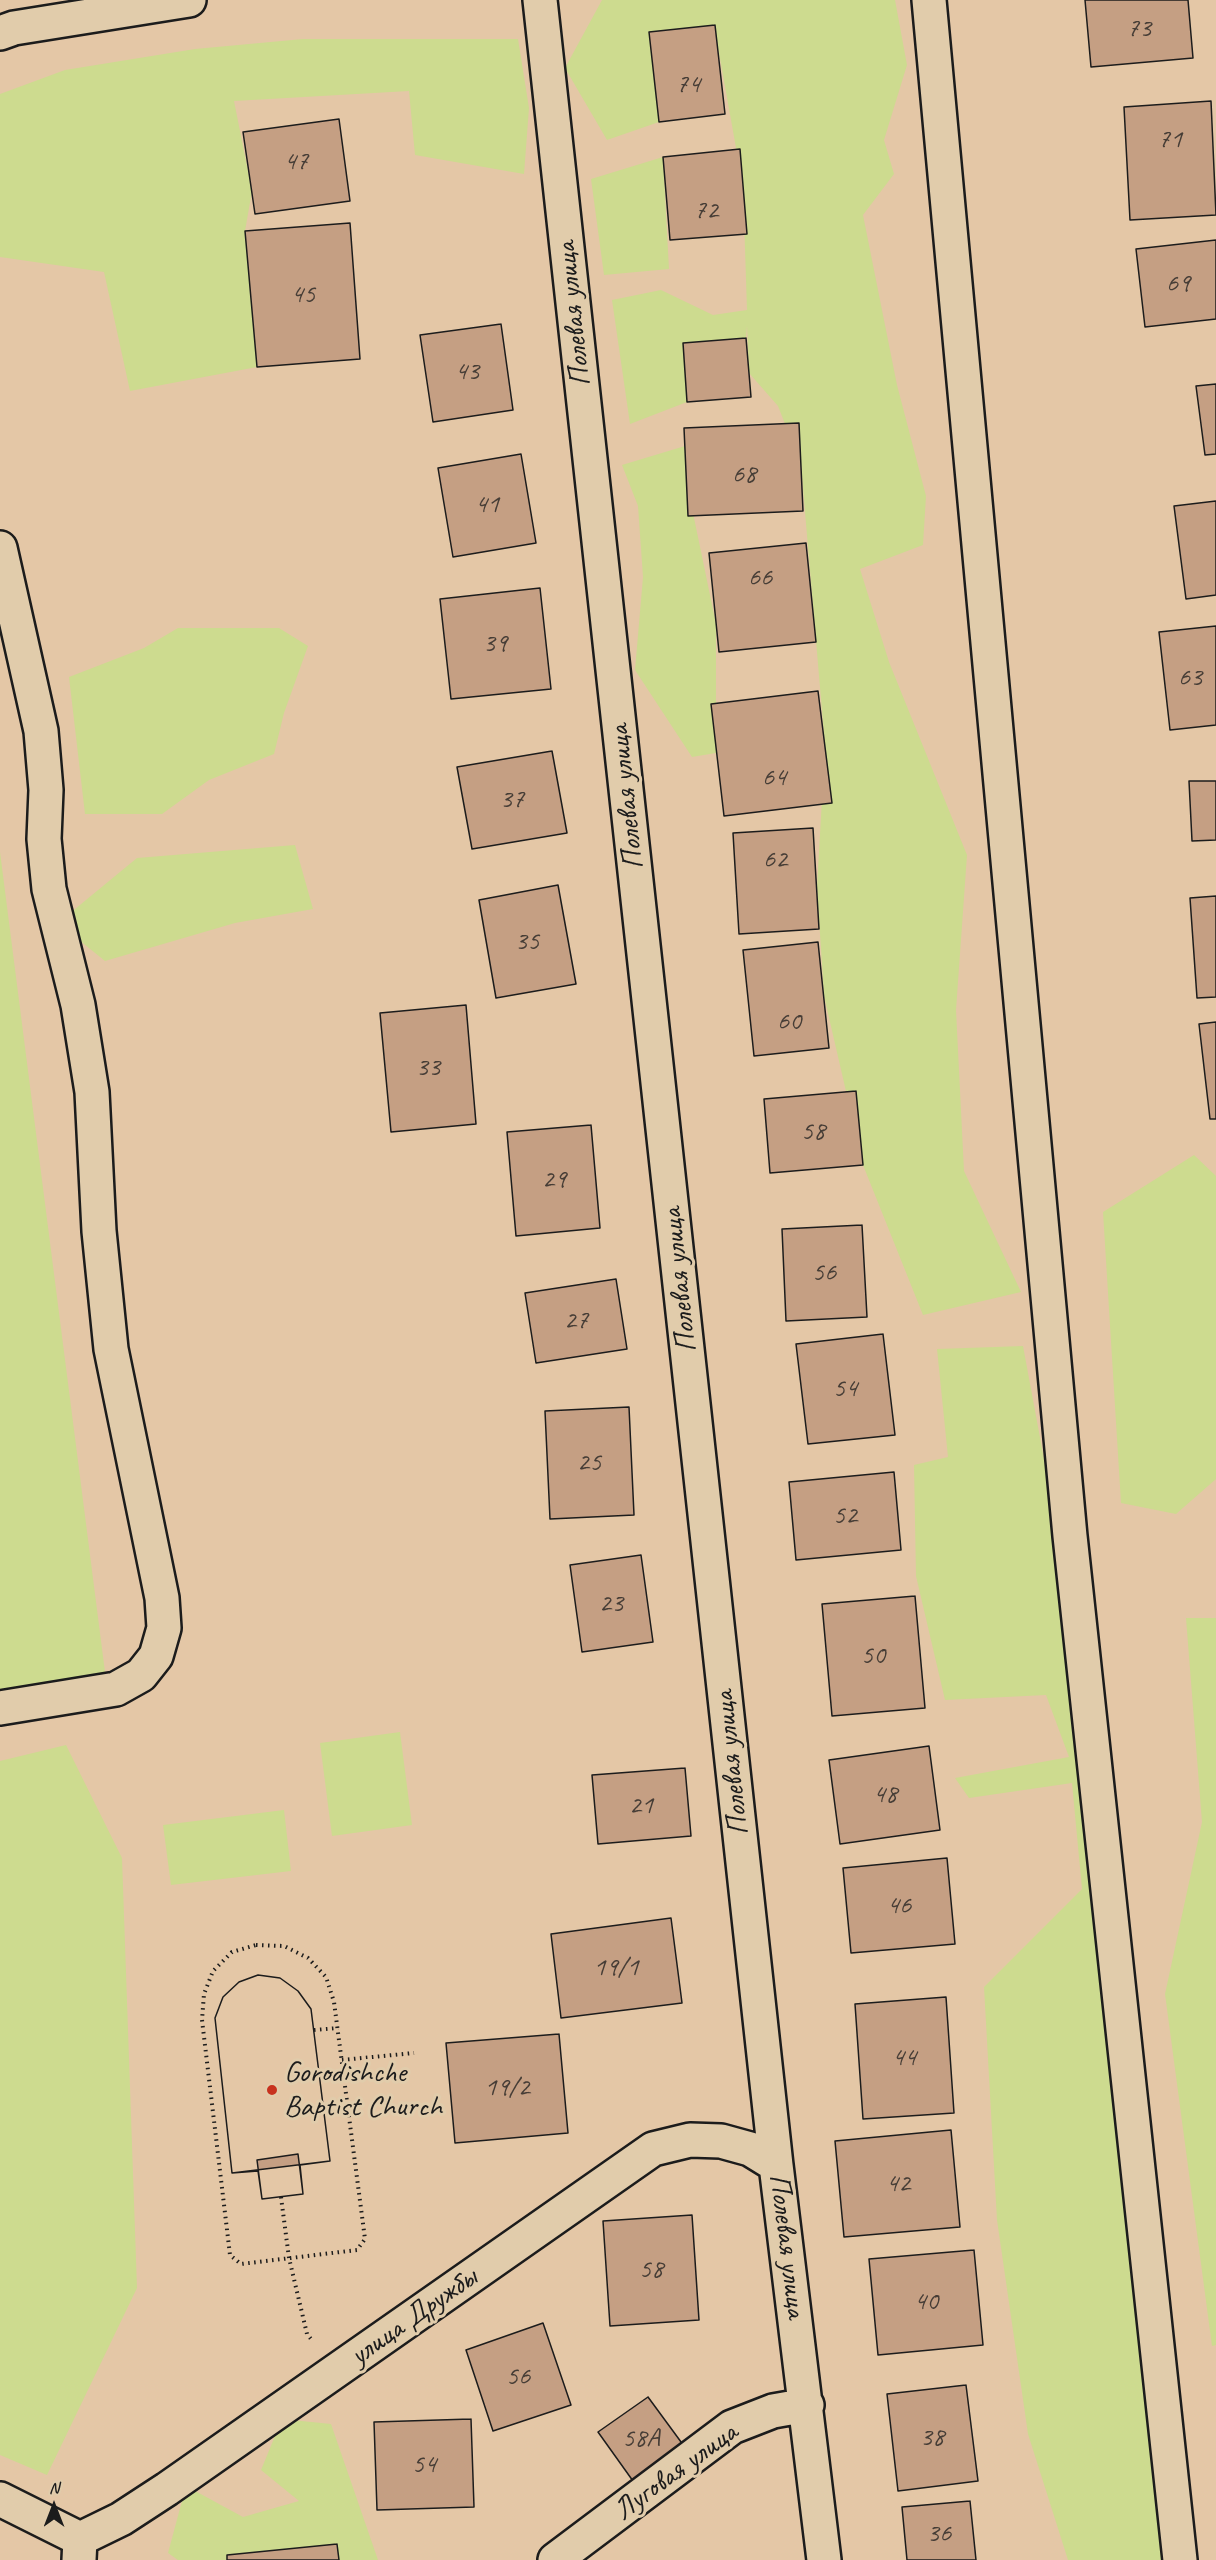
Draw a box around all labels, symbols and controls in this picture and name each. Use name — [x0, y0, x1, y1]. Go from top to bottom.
house number: 73 — [1127, 13, 1151, 45]
house number: 74 — [676, 69, 700, 101]
house number: 71 — [1158, 124, 1182, 156]
house number: 47 — [284, 146, 308, 178]
house number: 72 — [694, 195, 718, 227]
street label: Полевая улица — [549, 240, 599, 388]
house number: 69 — [1166, 268, 1190, 300]
house number: 45 — [291, 279, 315, 311]
house number: 43 — [455, 356, 479, 388]
house number: 68 — [732, 459, 756, 491]
house number: 41 — [475, 489, 499, 521]
house number: 66 — [748, 562, 772, 594]
house number: 39 — [483, 628, 507, 660]
house number: 63 — [1178, 662, 1202, 694]
street label: Полевая улица — [602, 723, 652, 871]
house number: 64 — [762, 762, 786, 794]
house number: 37 — [500, 784, 524, 816]
house number: 62 — [763, 844, 787, 876]
house number: 35 — [515, 926, 539, 958]
house number: 60 — [777, 1006, 801, 1038]
house number: 33 — [416, 1052, 440, 1084]
house number: 58 — [801, 1116, 825, 1148]
house number: 29 — [542, 1164, 566, 1196]
street label: Полевая улица — [655, 1206, 705, 1354]
house number: 56 — [812, 1257, 836, 1289]
house number: 27 — [564, 1305, 588, 1337]
house number: 54 — [833, 1373, 857, 1405]
house number: 25 — [577, 1447, 601, 1479]
house number: 52 — [833, 1500, 857, 1532]
house number: 23 — [599, 1588, 623, 1620]
house number: 50 — [861, 1640, 885, 1672]
street label: Полевая улица — [707, 1689, 757, 1837]
house number: 48 — [873, 1779, 897, 1811]
house number: 21 — [629, 1790, 653, 1822]
house number: 46 — [887, 1890, 911, 1922]
house number: 19/1 — [593, 1952, 639, 1984]
house number: 44 — [892, 2042, 916, 2074]
place label: Gorodishche Baptist Church — [284, 2055, 442, 2126]
house number: 19/2 — [484, 2072, 530, 2104]
marker: Gorodishche Baptist Church — [265, 2083, 279, 2097]
house number: 42 — [886, 2168, 910, 2200]
street label: Полевая улица — [760, 2172, 814, 2320]
house number: 58 — [639, 2254, 663, 2286]
street label: улица Дружбы — [343, 2260, 485, 2374]
house number: 40 — [914, 2286, 938, 2318]
house number: 56 — [506, 2361, 530, 2393]
street label: Луговая улица — [607, 2415, 745, 2529]
house number: 38 — [920, 2422, 944, 2454]
house number: 58А — [622, 2423, 660, 2455]
house number: 54 — [412, 2449, 436, 2481]
north arrow — [24, 2476, 84, 2536]
text: N — [49, 2478, 59, 2498]
house number: 36 — [927, 2518, 951, 2550]

